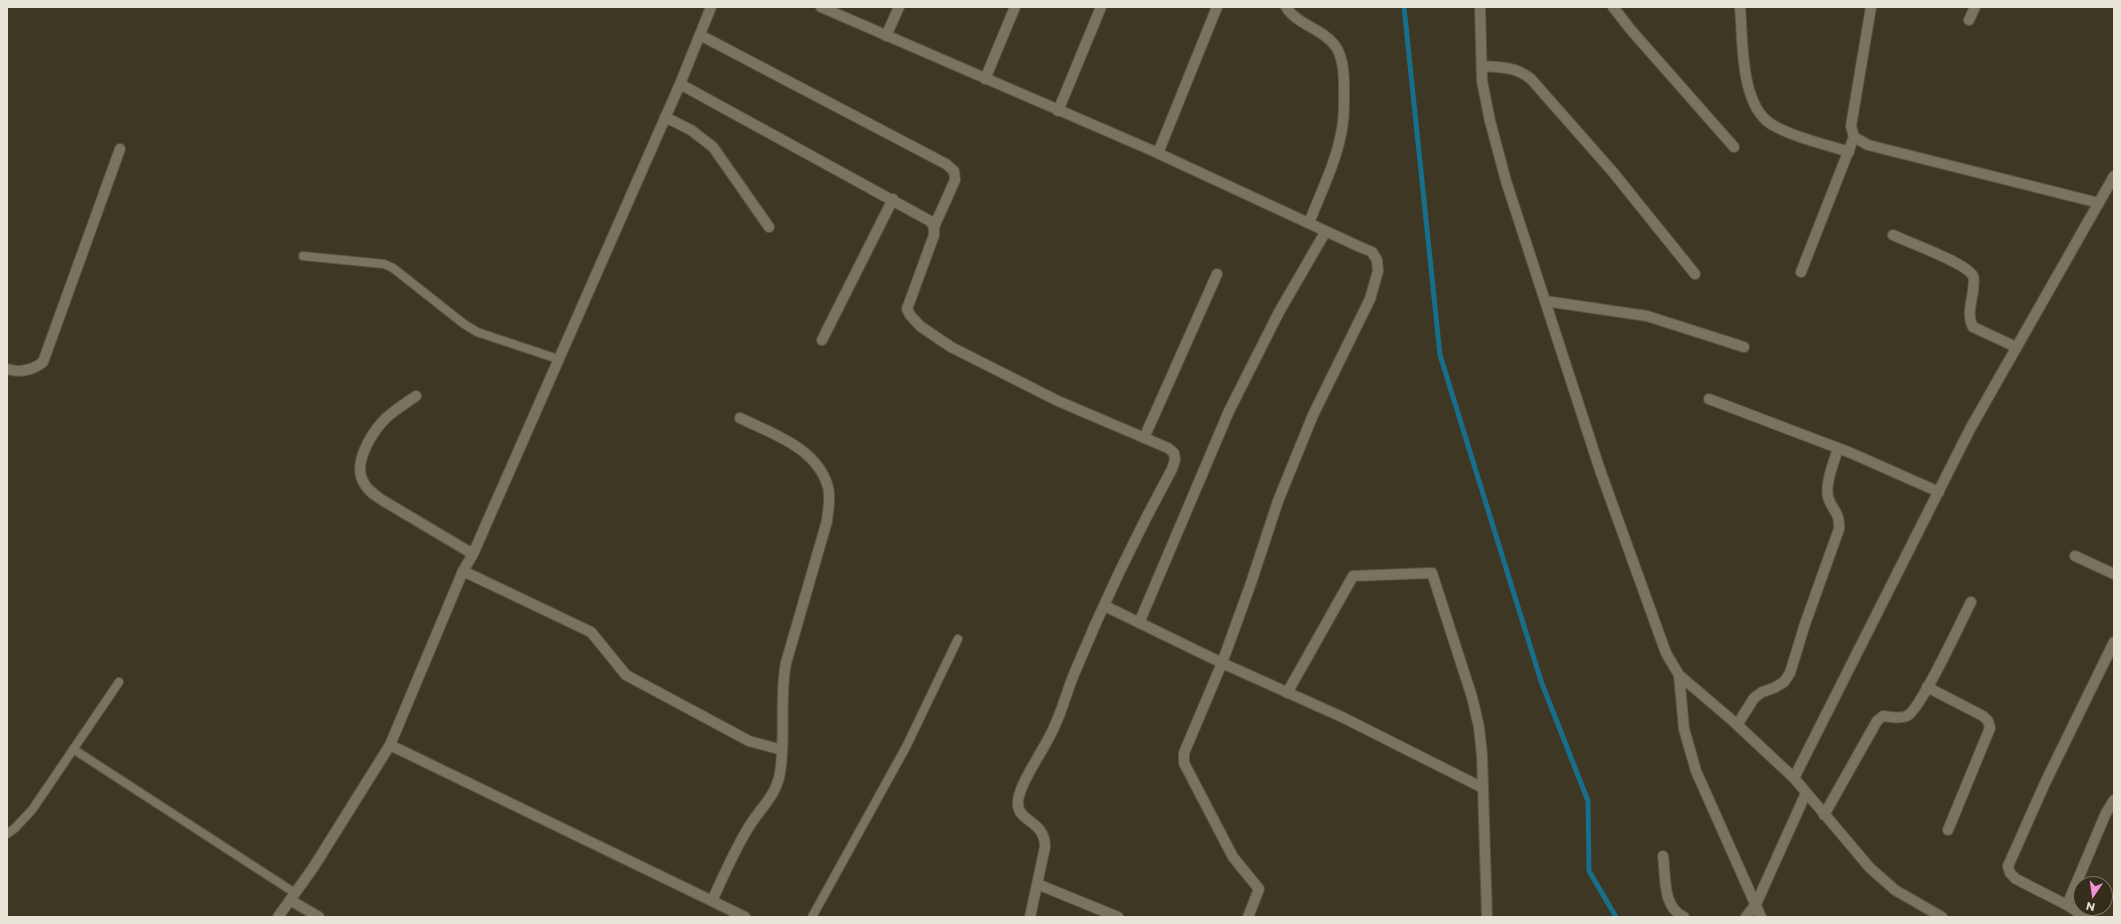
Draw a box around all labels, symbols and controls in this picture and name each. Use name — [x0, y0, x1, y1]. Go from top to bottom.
north arrow — [2073, 876, 2113, 916]
text: N — [2085, 899, 2096, 915]

